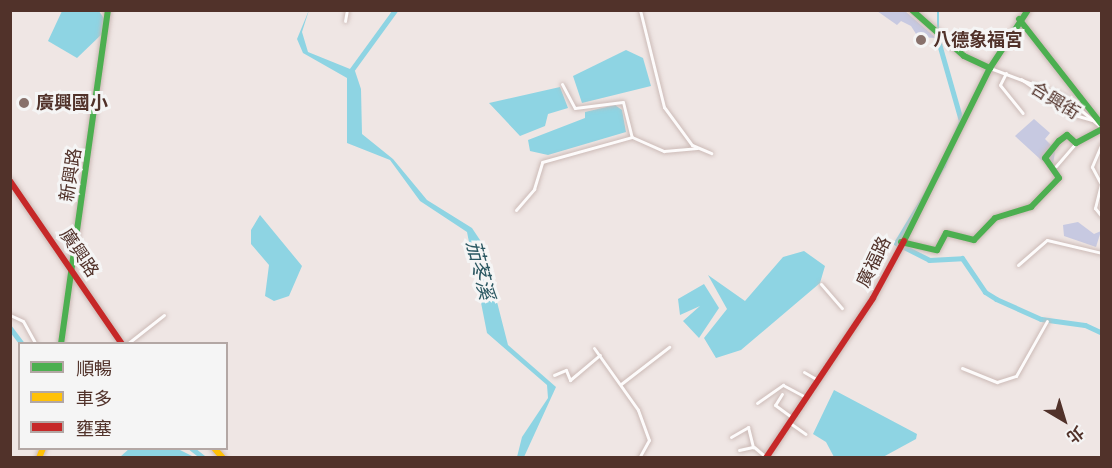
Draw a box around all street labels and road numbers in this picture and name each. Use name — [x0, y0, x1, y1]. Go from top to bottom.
street label: 合興街 — [1026, 78, 1084, 124]
street label: 新興路 — [56, 147, 86, 203]
street label: 廣興路 — [55, 225, 103, 281]
street label: 廣福路 — [852, 233, 896, 291]

